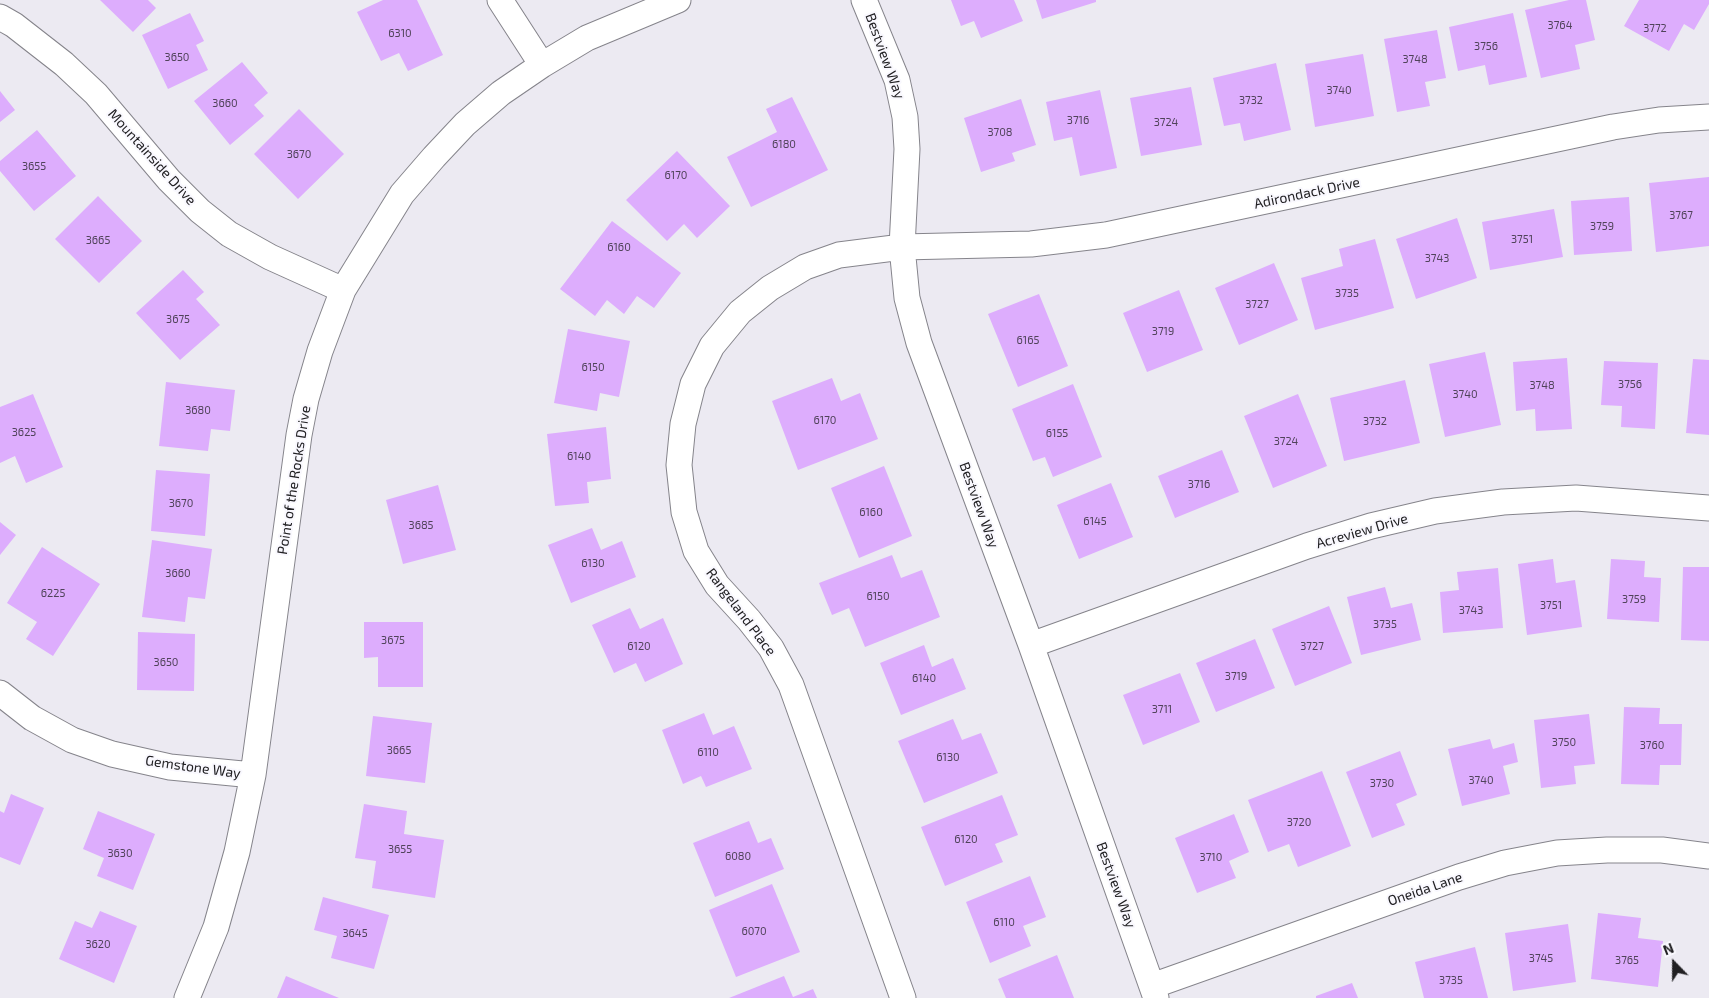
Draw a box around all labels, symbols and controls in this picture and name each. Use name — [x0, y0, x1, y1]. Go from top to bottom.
street label: Bestview Way — [862, 11, 908, 101]
house number: 3764 — [1548, 18, 1572, 32]
house number: 3772 — [1643, 21, 1667, 35]
house number: 6310 — [388, 26, 412, 40]
house number: 3756 — [1474, 39, 1498, 53]
house number: 3650 — [165, 50, 189, 64]
house number: 3748 — [1402, 52, 1428, 66]
house number: 3740 — [1326, 83, 1352, 97]
house number: 3732 — [1239, 93, 1263, 107]
house number: 3660 — [212, 96, 238, 110]
street label: Mountainside Drive — [104, 106, 200, 208]
house number: 3716 — [1067, 113, 1089, 127]
house number: 3724 — [1154, 115, 1178, 129]
house number: 3708 — [987, 125, 1013, 139]
house number: 6180 — [772, 137, 796, 151]
house number: 3670 — [287, 147, 311, 161]
house number: 3655 — [22, 159, 46, 173]
house number: 6170 — [665, 168, 687, 182]
street label: Adirondack Drive — [1253, 174, 1361, 212]
house number: 3767 — [1669, 208, 1693, 222]
house number: 3759 — [1590, 219, 1614, 233]
house number: 3751 — [1511, 232, 1533, 246]
house number: 3665 — [86, 233, 110, 247]
house number: 6160 — [607, 240, 631, 254]
house number: 3743 — [1425, 251, 1449, 265]
house number: 3735 — [1335, 286, 1359, 300]
house number: 3727 — [1245, 297, 1269, 311]
house number: 3675 — [166, 312, 190, 326]
house number: 3719 — [1152, 324, 1174, 338]
house number: 6165 — [1017, 333, 1039, 347]
house number: 6150 — [581, 360, 605, 374]
house number: 3756 — [1618, 377, 1642, 391]
house number: 3748 — [1529, 378, 1555, 392]
house number: 3740 — [1452, 387, 1478, 401]
house number: 3680 — [185, 403, 211, 417]
street label: Point of the Rocks Drive — [274, 404, 314, 556]
house number: 6170 — [814, 413, 836, 427]
house number: 3732 — [1363, 414, 1387, 428]
house number: 3625 — [12, 425, 36, 439]
house number: 6155 — [1046, 426, 1068, 440]
house number: 3724 — [1274, 434, 1298, 448]
house number: 6140 — [567, 449, 591, 463]
street label: Bestview Way — [956, 460, 1002, 550]
house number: 3716 — [1188, 477, 1210, 491]
house number: 3670 — [169, 496, 193, 510]
house number: 6160 — [859, 505, 883, 519]
street label: Acreview Drive — [1314, 510, 1410, 552]
house number: 6145 — [1083, 514, 1107, 528]
house number: 3685 — [409, 518, 433, 532]
house number: 6130 — [581, 556, 605, 570]
street label: Rangeland Place — [703, 565, 779, 659]
house number: 3660 — [165, 566, 191, 580]
house number: 6225 — [41, 586, 65, 600]
house number: 6150 — [866, 589, 890, 603]
house number: 3759 — [1622, 592, 1646, 606]
house number: 3751 — [1540, 598, 1562, 612]
house number: 3743 — [1459, 603, 1483, 617]
house number: 3735 — [1373, 617, 1397, 631]
house number: 3675 — [381, 633, 405, 647]
house number: 6120 — [627, 639, 651, 653]
house number: 3727 — [1300, 639, 1324, 653]
house number: 3650 — [154, 655, 178, 669]
house number: 3719 — [1225, 669, 1247, 683]
house number: 6140 — [912, 671, 936, 685]
house number: 3711 — [1152, 702, 1172, 716]
house number: 3750 — [1552, 735, 1576, 749]
house number: 3760 — [1640, 738, 1664, 752]
house number: 3665 — [387, 743, 411, 757]
house number: 6110 — [697, 745, 719, 759]
house number: 6130 — [936, 750, 960, 764]
street label: Gemstone Way — [144, 752, 242, 782]
house number: 3740 — [1468, 773, 1494, 787]
house number: 3730 — [1370, 776, 1394, 790]
house number: 3720 — [1287, 815, 1311, 829]
house number: 6120 — [954, 832, 978, 846]
street label: Bestview Way — [1093, 840, 1139, 930]
house number: 3655 — [388, 842, 412, 856]
house number: 3630 — [107, 846, 133, 860]
house number: 6080 — [725, 849, 751, 863]
house number: 3710 — [1200, 850, 1222, 864]
street label: Oneida Lane — [1385, 868, 1465, 910]
house number: 6110 — [993, 915, 1015, 929]
house number: 6070 — [741, 924, 767, 938]
house number: 3645 — [342, 926, 368, 940]
house number: 3620 — [85, 937, 111, 951]
north arrow — [1649, 938, 1699, 988]
text: N — [1660, 939, 1676, 958]
house number: 3745 — [1529, 951, 1553, 965]
house number: 3765 — [1615, 953, 1639, 967]
house number: 3735 — [1439, 973, 1463, 987]

